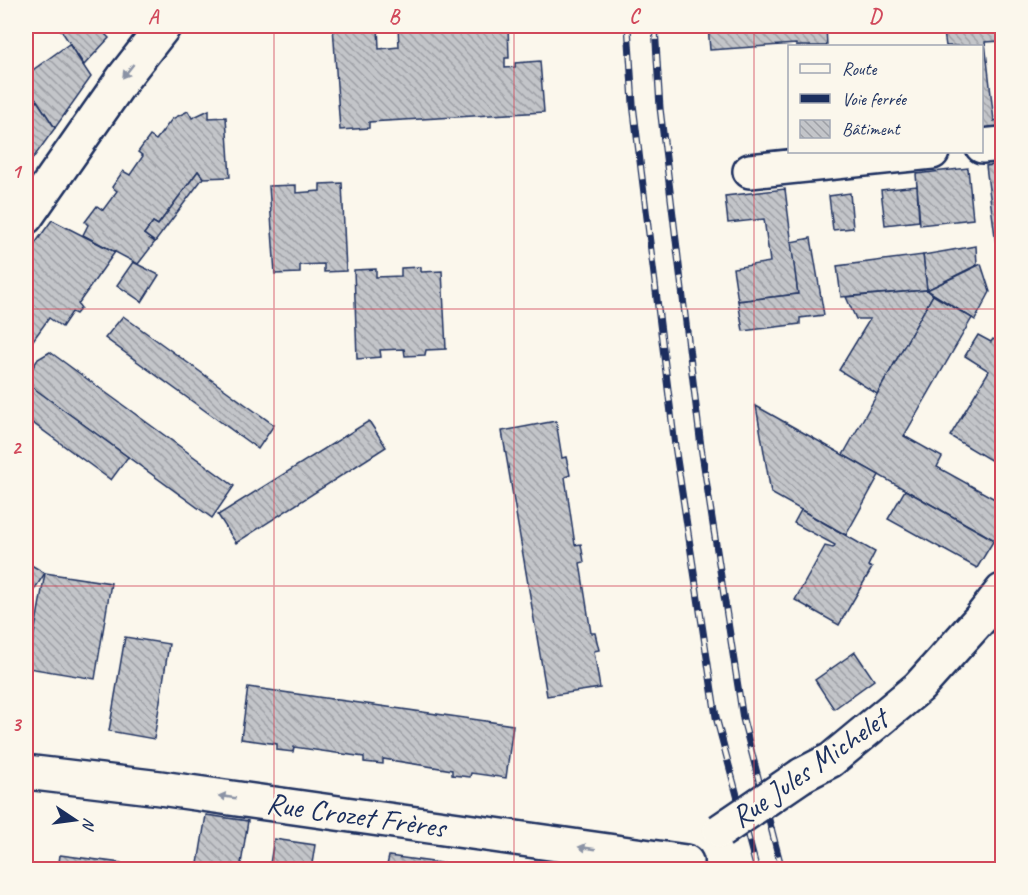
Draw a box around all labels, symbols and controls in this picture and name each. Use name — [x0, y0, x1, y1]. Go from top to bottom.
text: A — [148, 4, 160, 29]
text: B — [389, 4, 401, 29]
text: C — [629, 4, 641, 29]
text: D — [869, 4, 883, 29]
legend — [788, 45, 983, 153]
text: Route — [842, 58, 877, 80]
one-way arrow — [123, 64, 135, 79]
text: Voie ferrée — [842, 88, 907, 110]
text: Bâtiment — [842, 118, 902, 140]
text: 1 — [12, 159, 23, 184]
text: 2 — [12, 435, 23, 460]
street label: Rue Jules Michelet — [723, 698, 898, 836]
text: 3 — [12, 712, 23, 737]
street label: Rue Crozet Frères — [264, 784, 451, 847]
north arrow — [45, 790, 105, 850]
one-way arrow — [217, 793, 236, 802]
text: N — [77, 816, 99, 833]
one-way arrow — [577, 843, 596, 852]

